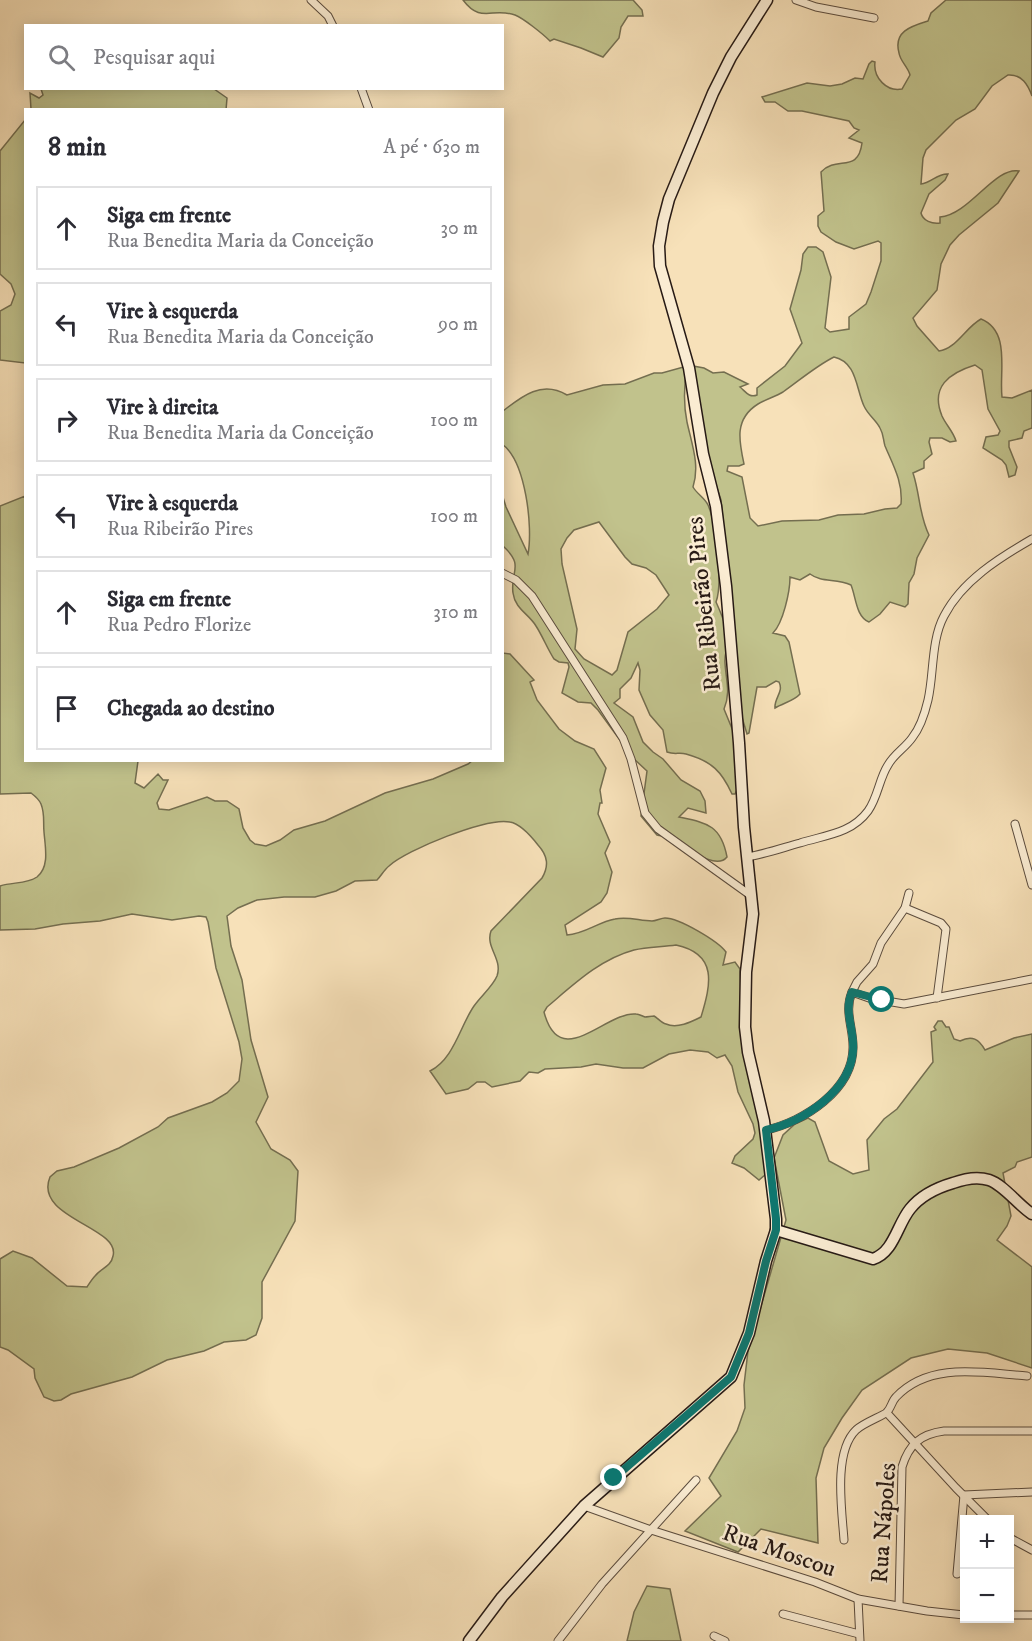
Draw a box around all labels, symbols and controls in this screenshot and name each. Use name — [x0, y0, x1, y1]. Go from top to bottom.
search box — [24, 24, 504, 90]
icon: search — [45, 41, 78, 74]
text: Pesquisar aqui — [93, 44, 215, 71]
text: 8 min — [48, 131, 106, 164]
text: A pé · 630 m — [383, 135, 480, 160]
text: Siga em frente — [107, 202, 231, 229]
icon: ahead — [50, 212, 83, 245]
text: 30 m — [440, 216, 478, 241]
text: Rua Benedita Maria da Conceição — [107, 229, 374, 254]
text: Vire à esquerda — [107, 298, 238, 325]
icon: left — [50, 308, 83, 341]
text: 90 m — [438, 312, 478, 337]
text: Rua Benedita Maria da Conceição — [107, 325, 374, 350]
text: Vire à direita — [107, 394, 218, 421]
icon: right — [50, 404, 83, 437]
text: 100 m — [430, 408, 478, 433]
text: Rua Benedita Maria da Conceição — [107, 421, 374, 446]
text: Vire à esquerda — [107, 490, 238, 517]
icon: left — [50, 500, 83, 533]
text: 100 m — [430, 504, 478, 529]
street label: Rua Ribeirão Pires — [680, 515, 728, 693]
text: Rua Ribeirão Pires — [107, 517, 253, 542]
text: Siga em frente — [107, 586, 231, 613]
icon: ahead — [50, 596, 83, 629]
text: 310 m — [433, 600, 478, 625]
text: Rua Pedro Florize — [107, 613, 251, 638]
icon: arrive — [50, 692, 83, 725]
text: Chegada ao destino — [107, 695, 274, 722]
route start — [868, 986, 894, 1012]
street label: Rua Nápoles — [865, 1462, 903, 1584]
route end — [600, 1464, 626, 1490]
map controls — [960, 1515, 1014, 1623]
button: + — [960, 1515, 1014, 1569]
street label: Rua Moscou — [718, 1518, 840, 1584]
button: − — [960, 1569, 1014, 1623]

